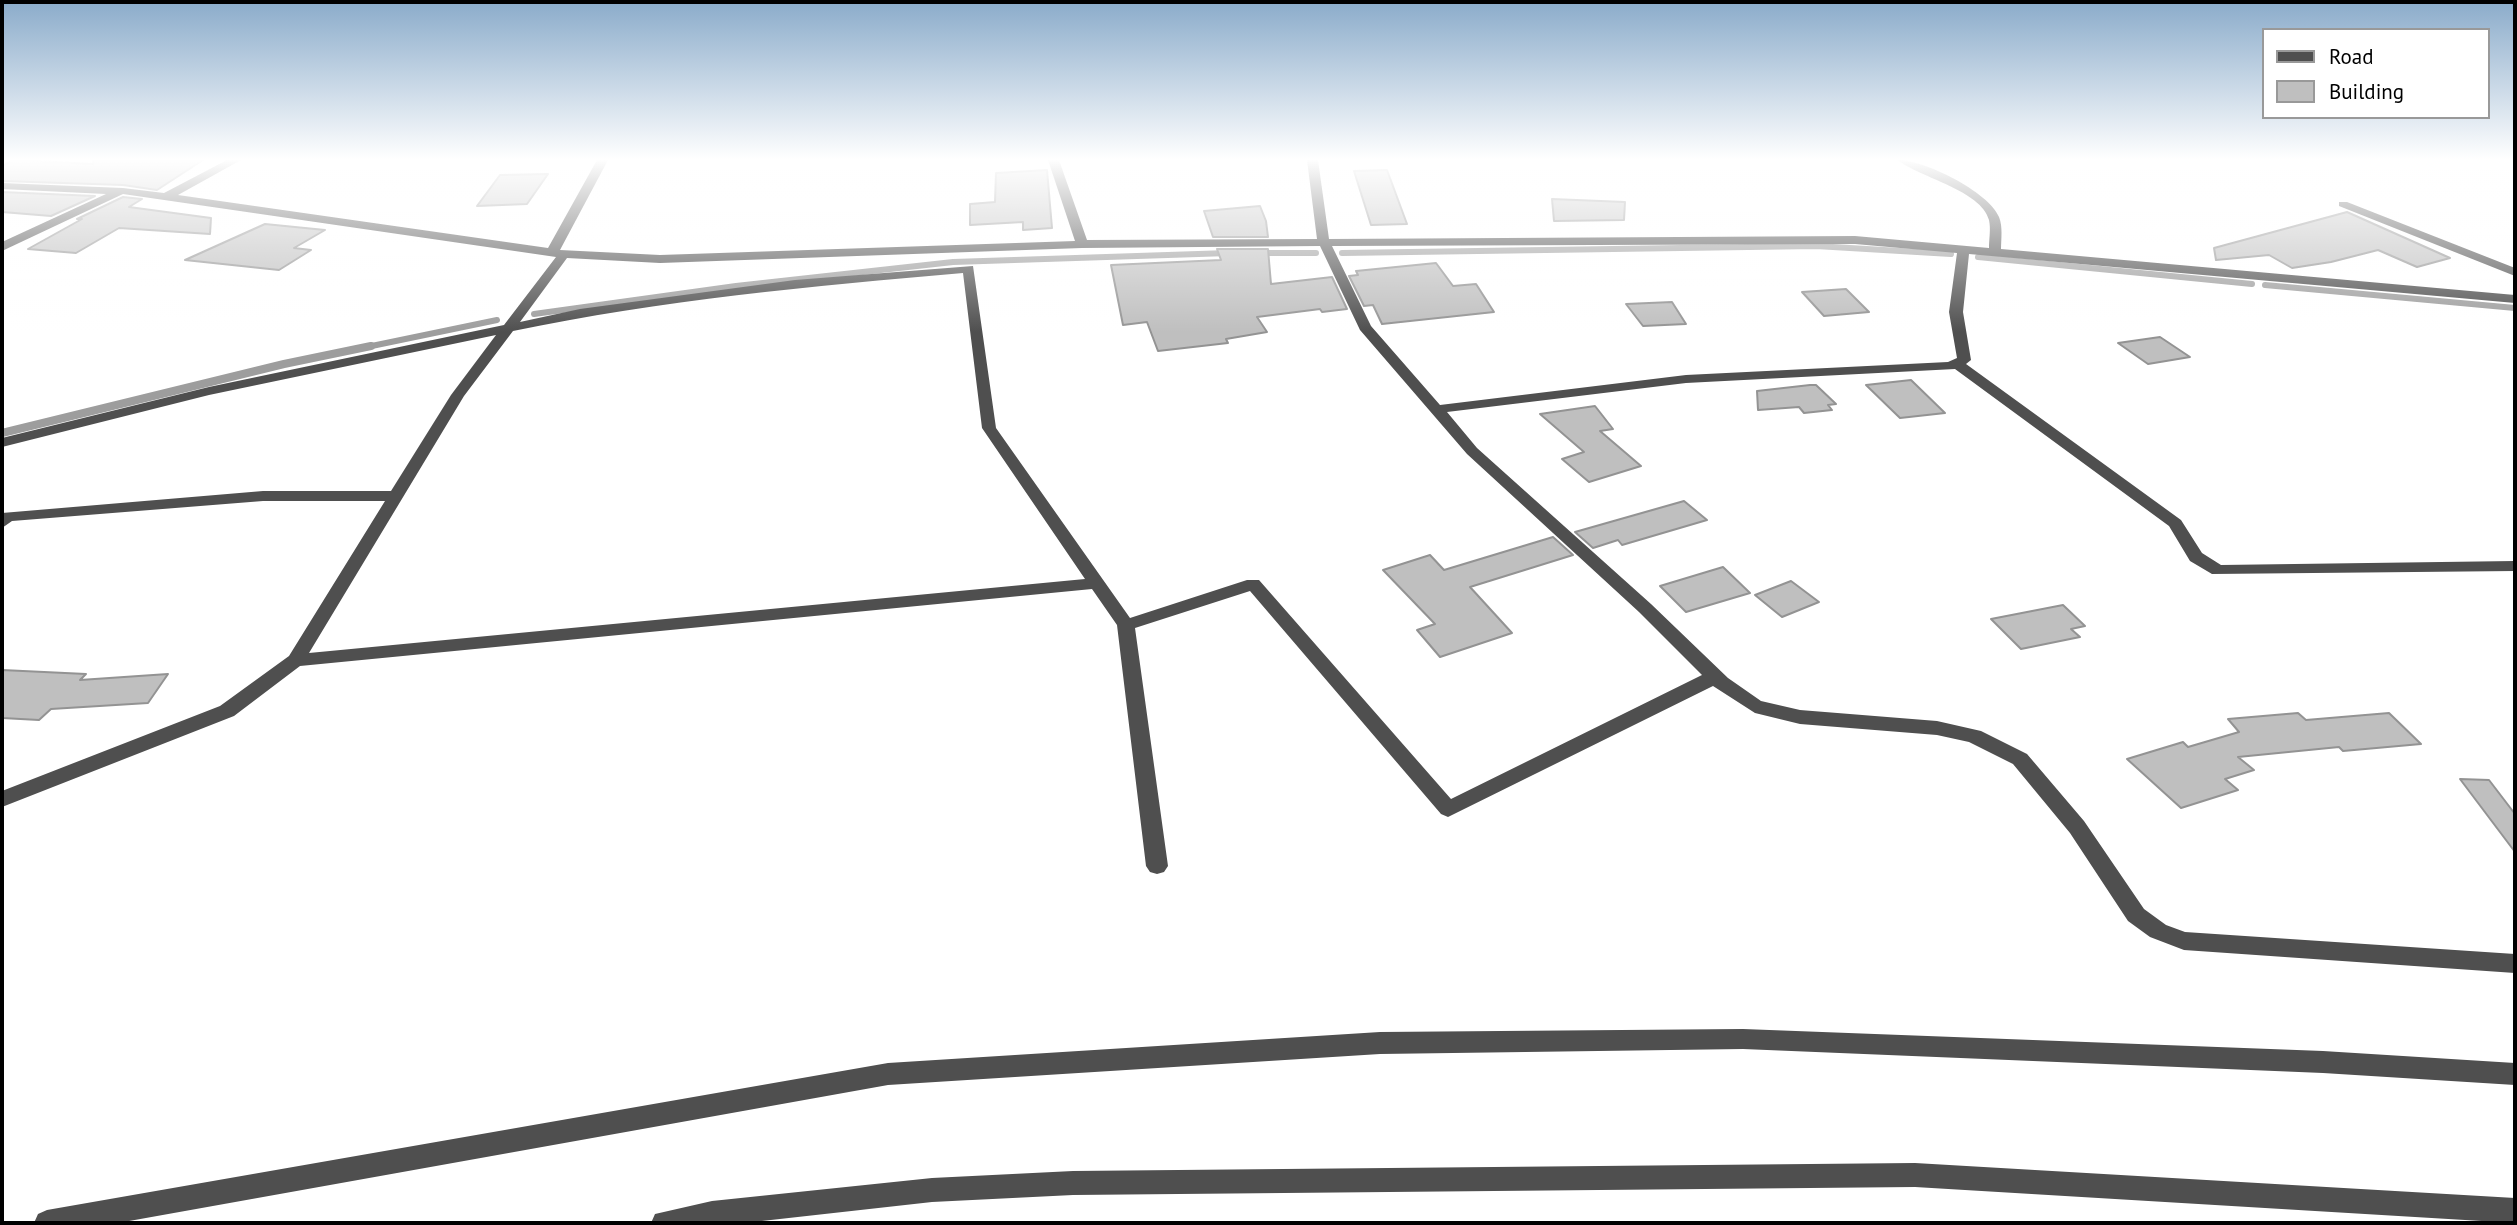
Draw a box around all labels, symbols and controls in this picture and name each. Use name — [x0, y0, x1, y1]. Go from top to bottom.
legend — [2262, 28, 2489, 119]
text: Road — [2329, 43, 2373, 70]
text: Building — [2329, 78, 2404, 105]

